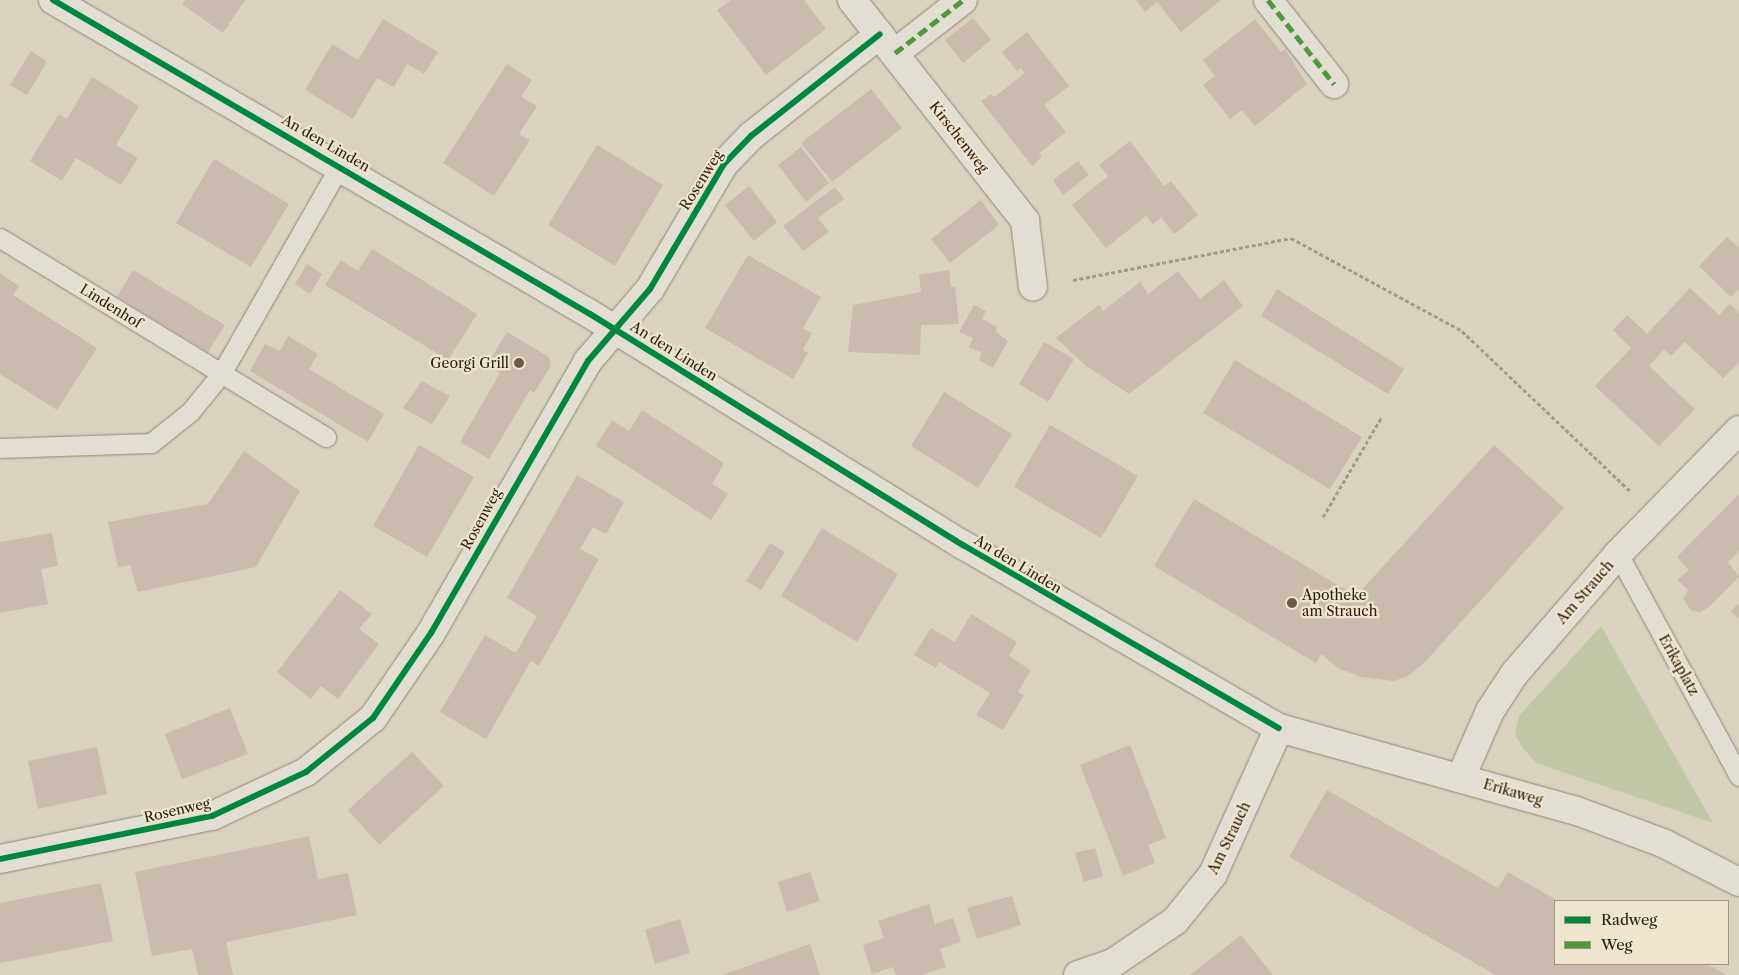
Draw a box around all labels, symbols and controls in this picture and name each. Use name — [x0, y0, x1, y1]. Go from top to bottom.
street label: Kirschenweg — [926, 98, 992, 176]
street label: An den Linden — [279, 111, 373, 175]
street label: Rosenweg — [676, 147, 726, 213]
street label: Lindenhof — [77, 280, 145, 332]
street label: An den Linden — [628, 318, 720, 384]
place label: Georgi Grill — [430, 355, 509, 371]
marker: Georgi Grill — [513, 357, 525, 369]
street label: Rosenweg — [457, 485, 505, 553]
street label: An den Linden — [971, 531, 1065, 597]
street label: Am Strauch — [1553, 557, 1617, 627]
place label: Apotheke am Strauch — [1302, 587, 1377, 620]
marker: Apotheke am Strauch — [1286, 597, 1298, 609]
street label: Erikaplatz — [1655, 631, 1703, 699]
street label: Erikaweg — [1481, 776, 1545, 808]
street label: Rosenweg — [142, 794, 212, 826]
street label: Am Strauch — [1204, 799, 1254, 877]
legend — [1554, 900, 1729, 965]
text: Radweg — [1601, 910, 1657, 929]
text: Weg — [1601, 935, 1632, 954]

